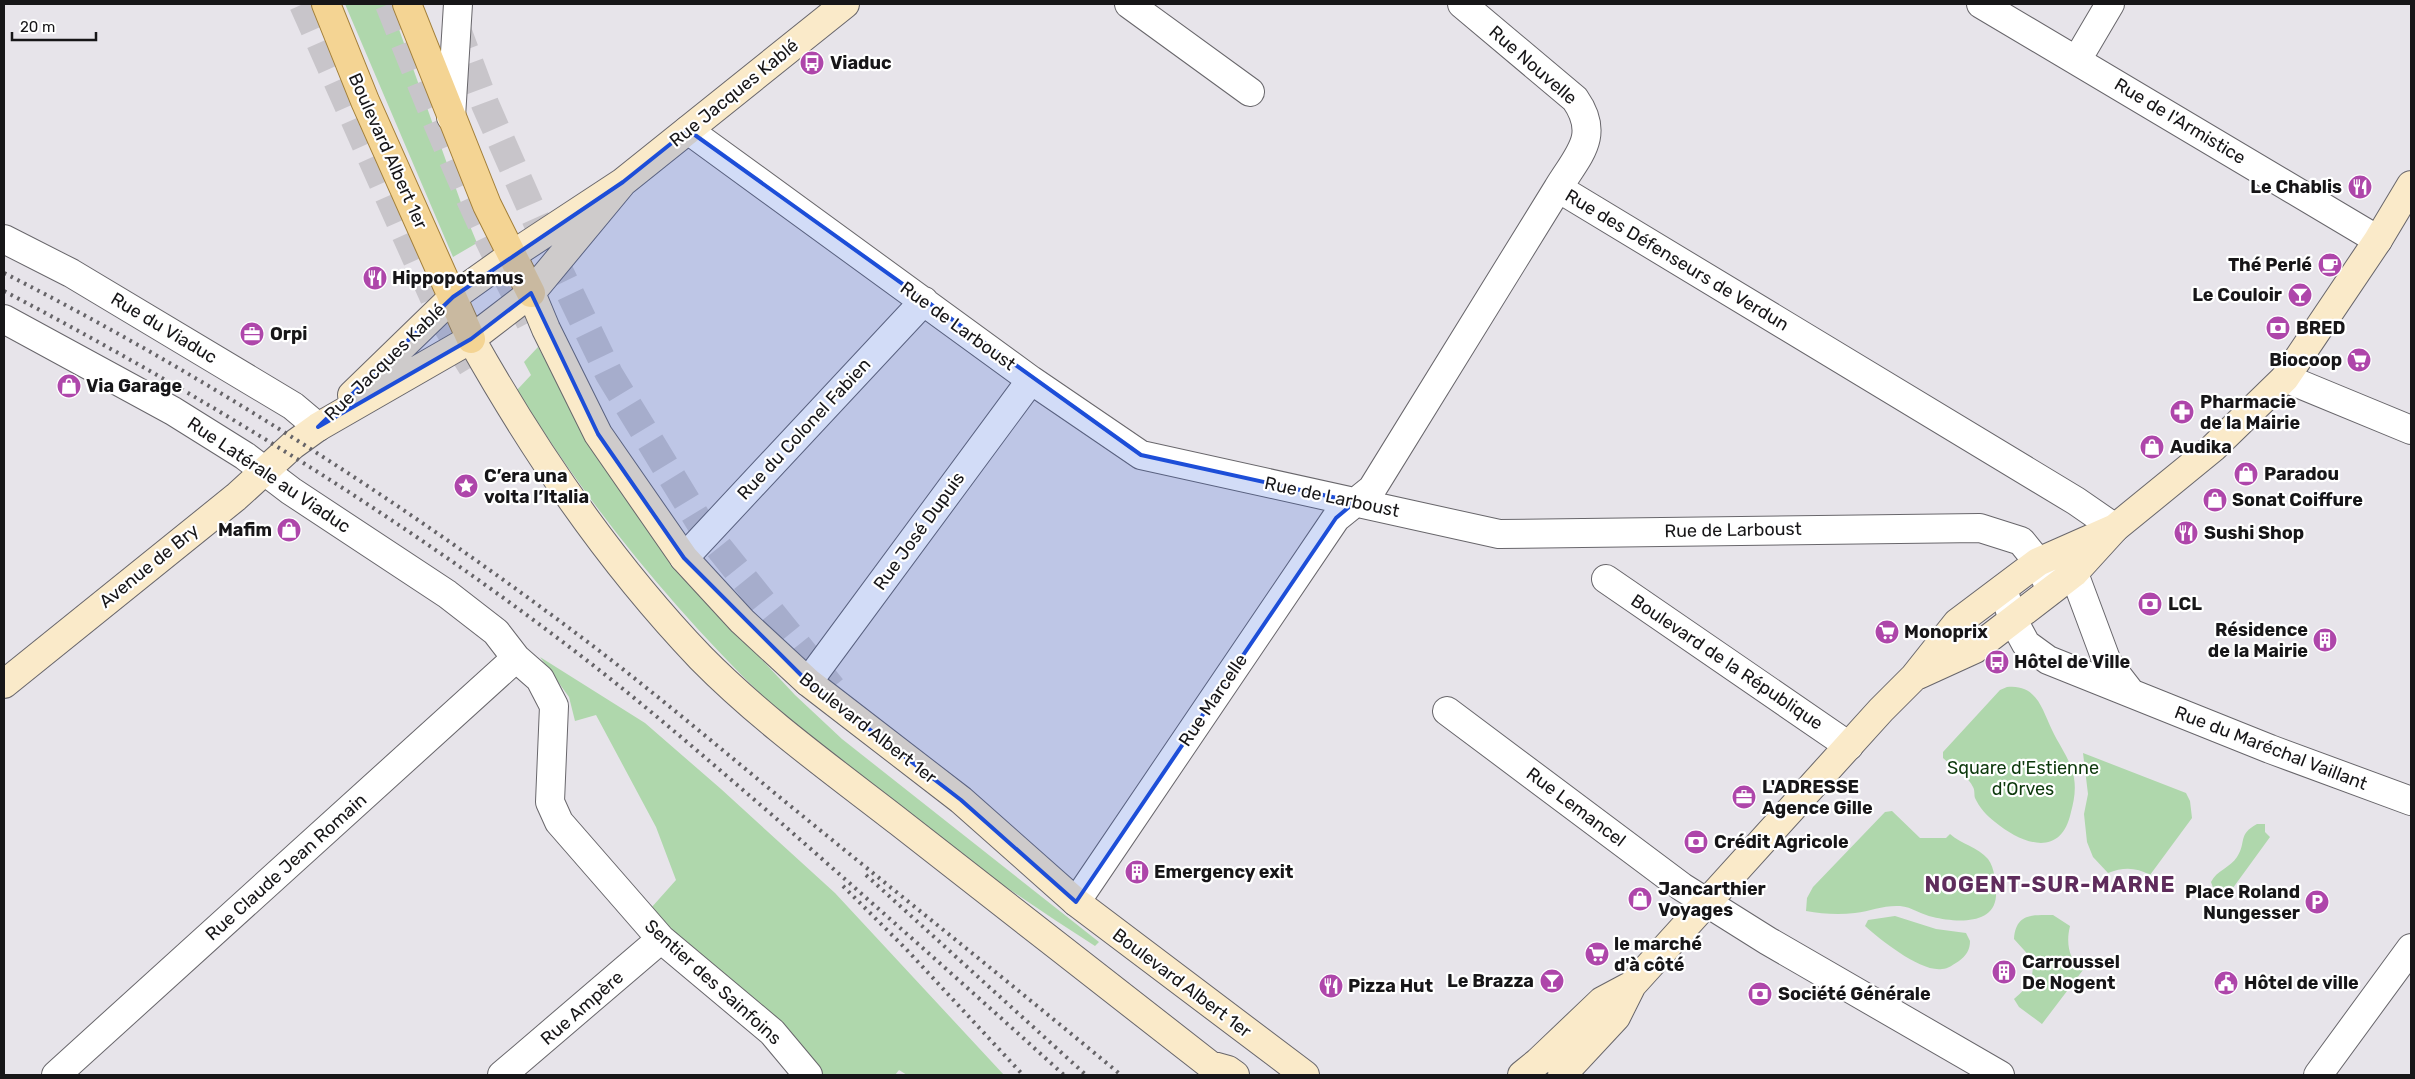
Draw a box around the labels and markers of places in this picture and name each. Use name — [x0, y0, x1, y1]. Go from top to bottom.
bus stop icon: Viaduc — [799, 50, 825, 76]
place label: Viaduc — [830, 52, 892, 74]
restaurant icon: Le Chablis — [2347, 174, 2373, 200]
place label: Le Chablis — [2250, 176, 2342, 198]
cafe icon: Thé Perlé — [2317, 252, 2343, 278]
place label: Thé Perlé — [2228, 254, 2312, 276]
restaurant icon: Hippopotamus — [362, 265, 388, 291]
place label: Hippopotamus — [392, 267, 524, 289]
bar icon: Le Couloir — [2287, 282, 2313, 308]
place label: Le Couloir — [2192, 284, 2282, 306]
bank icon: BRED — [2265, 315, 2291, 341]
place label: BRED — [2296, 317, 2346, 339]
office icon: Orpi — [239, 321, 265, 347]
place label: Orpi — [270, 323, 308, 345]
supermarket icon: Biocoop — [2346, 347, 2372, 373]
place label: Biocoop — [2269, 349, 2342, 371]
shop icon: Via Garage — [56, 373, 82, 399]
place label: Via Garage — [86, 375, 183, 397]
place label: Pharmacie de la Mairie — [2200, 391, 2300, 434]
pharmacy icon: Pharmacie de la Mairie — [2169, 399, 2195, 425]
shop icon: Audika — [2139, 434, 2165, 460]
place label: Audika — [2170, 436, 2232, 458]
shop icon: Paradou — [2233, 461, 2259, 487]
place label: Paradou — [2264, 463, 2339, 485]
place label: C’era una volta l’Italia — [484, 465, 589, 508]
place icon: C’era una volta l’Italia — [453, 473, 479, 499]
shop icon: Sonat Coiffure — [2202, 487, 2228, 513]
place label: Sonat Coiffure — [2232, 489, 2363, 511]
shop icon: Mafim — [276, 517, 302, 543]
place label: Mafim — [218, 519, 272, 541]
restaurant icon: Sushi Shop — [2173, 520, 2199, 546]
place label: Sushi Shop — [2204, 522, 2304, 544]
bank icon: LCL — [2137, 591, 2163, 617]
place label: LCL — [2168, 593, 2202, 615]
supermarket icon: Monoprix — [1874, 619, 1900, 645]
place label: Résidence de la Mairie — [2208, 619, 2308, 662]
place label: Monoprix — [1904, 621, 1988, 643]
building icon: Résidence de la Mairie — [2312, 627, 2338, 653]
bus stop icon: Hôtel de Ville — [1984, 649, 2010, 675]
place label: Hôtel de Ville — [2014, 651, 2131, 673]
place label: L'ADRESSE Agence Gille — [1762, 776, 1873, 819]
office icon: L'ADRESSE Agence Gille — [1731, 784, 1757, 810]
bank icon: Crédit Agricole — [1683, 829, 1709, 855]
place label: Crédit Agricole — [1714, 831, 1849, 853]
building icon: Emergency exit — [1124, 859, 1150, 885]
place label: Emergency exit — [1154, 861, 1293, 883]
place label: Jancarthier Voyages — [1658, 878, 1766, 921]
place label: Place Roland Nungesser — [2185, 881, 2300, 924]
shop icon: Jancarthier Voyages — [1627, 886, 1653, 912]
parking icon: Place Roland Nungesser — [2304, 889, 2330, 915]
place label: le marché d'à côté — [1614, 933, 1702, 976]
supermarket icon: le marché d'à côté — [1584, 941, 1610, 967]
place label: Carroussel De Nogent — [2022, 951, 2120, 994]
building icon: Carroussel De Nogent — [1991, 959, 2017, 985]
bar icon: Le Brazza — [1539, 968, 1565, 994]
place label: Le Brazza — [1447, 970, 1534, 992]
public building icon: Hôtel de ville — [2213, 970, 2239, 996]
place label: Hôtel de ville — [2244, 972, 2359, 994]
restaurant icon: Pizza Hut — [1318, 973, 1344, 999]
place label: Pizza Hut — [1348, 975, 1433, 997]
bank icon: Société Générale — [1747, 981, 1773, 1007]
place label: Société Générale — [1778, 983, 1931, 1005]

